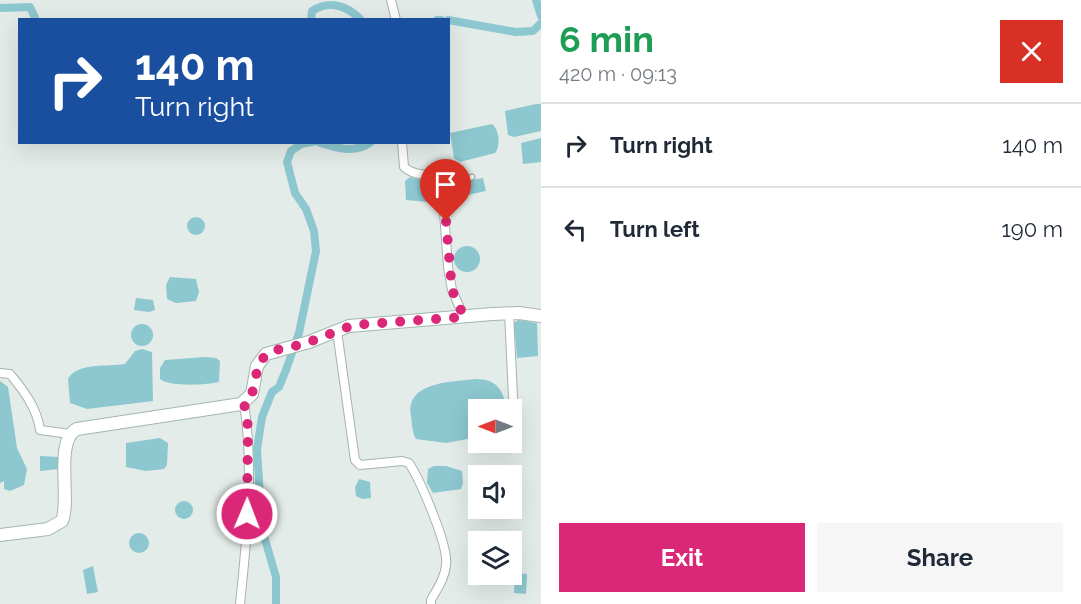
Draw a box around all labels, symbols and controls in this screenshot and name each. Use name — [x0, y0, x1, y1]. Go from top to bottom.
text: 6 min — [559, 18, 654, 60]
button: close — [1000, 20, 1063, 83]
text: 140 m — [135, 41, 255, 90]
icon: right — [36, 42, 114, 120]
text: 420 m · 09:13 — [559, 62, 677, 86]
text: Turn right — [135, 91, 254, 122]
icon: right — [559, 129, 592, 162]
text: Turn right — [610, 132, 713, 158]
text: 140 m — [1002, 132, 1063, 158]
pin — [420, 159, 471, 221]
icon: arrive — [429, 168, 462, 201]
icon: left — [559, 213, 592, 246]
text: Turn left — [610, 216, 700, 242]
text: 190 m — [1001, 216, 1063, 242]
north arrow — [468, 399, 522, 453]
map controls — [468, 399, 522, 585]
button: sound — [468, 465, 522, 519]
position arrow — [215, 482, 279, 546]
button: Exit — [559, 523, 805, 592]
button: Share — [817, 523, 1063, 592]
button: layers — [468, 531, 522, 585]

